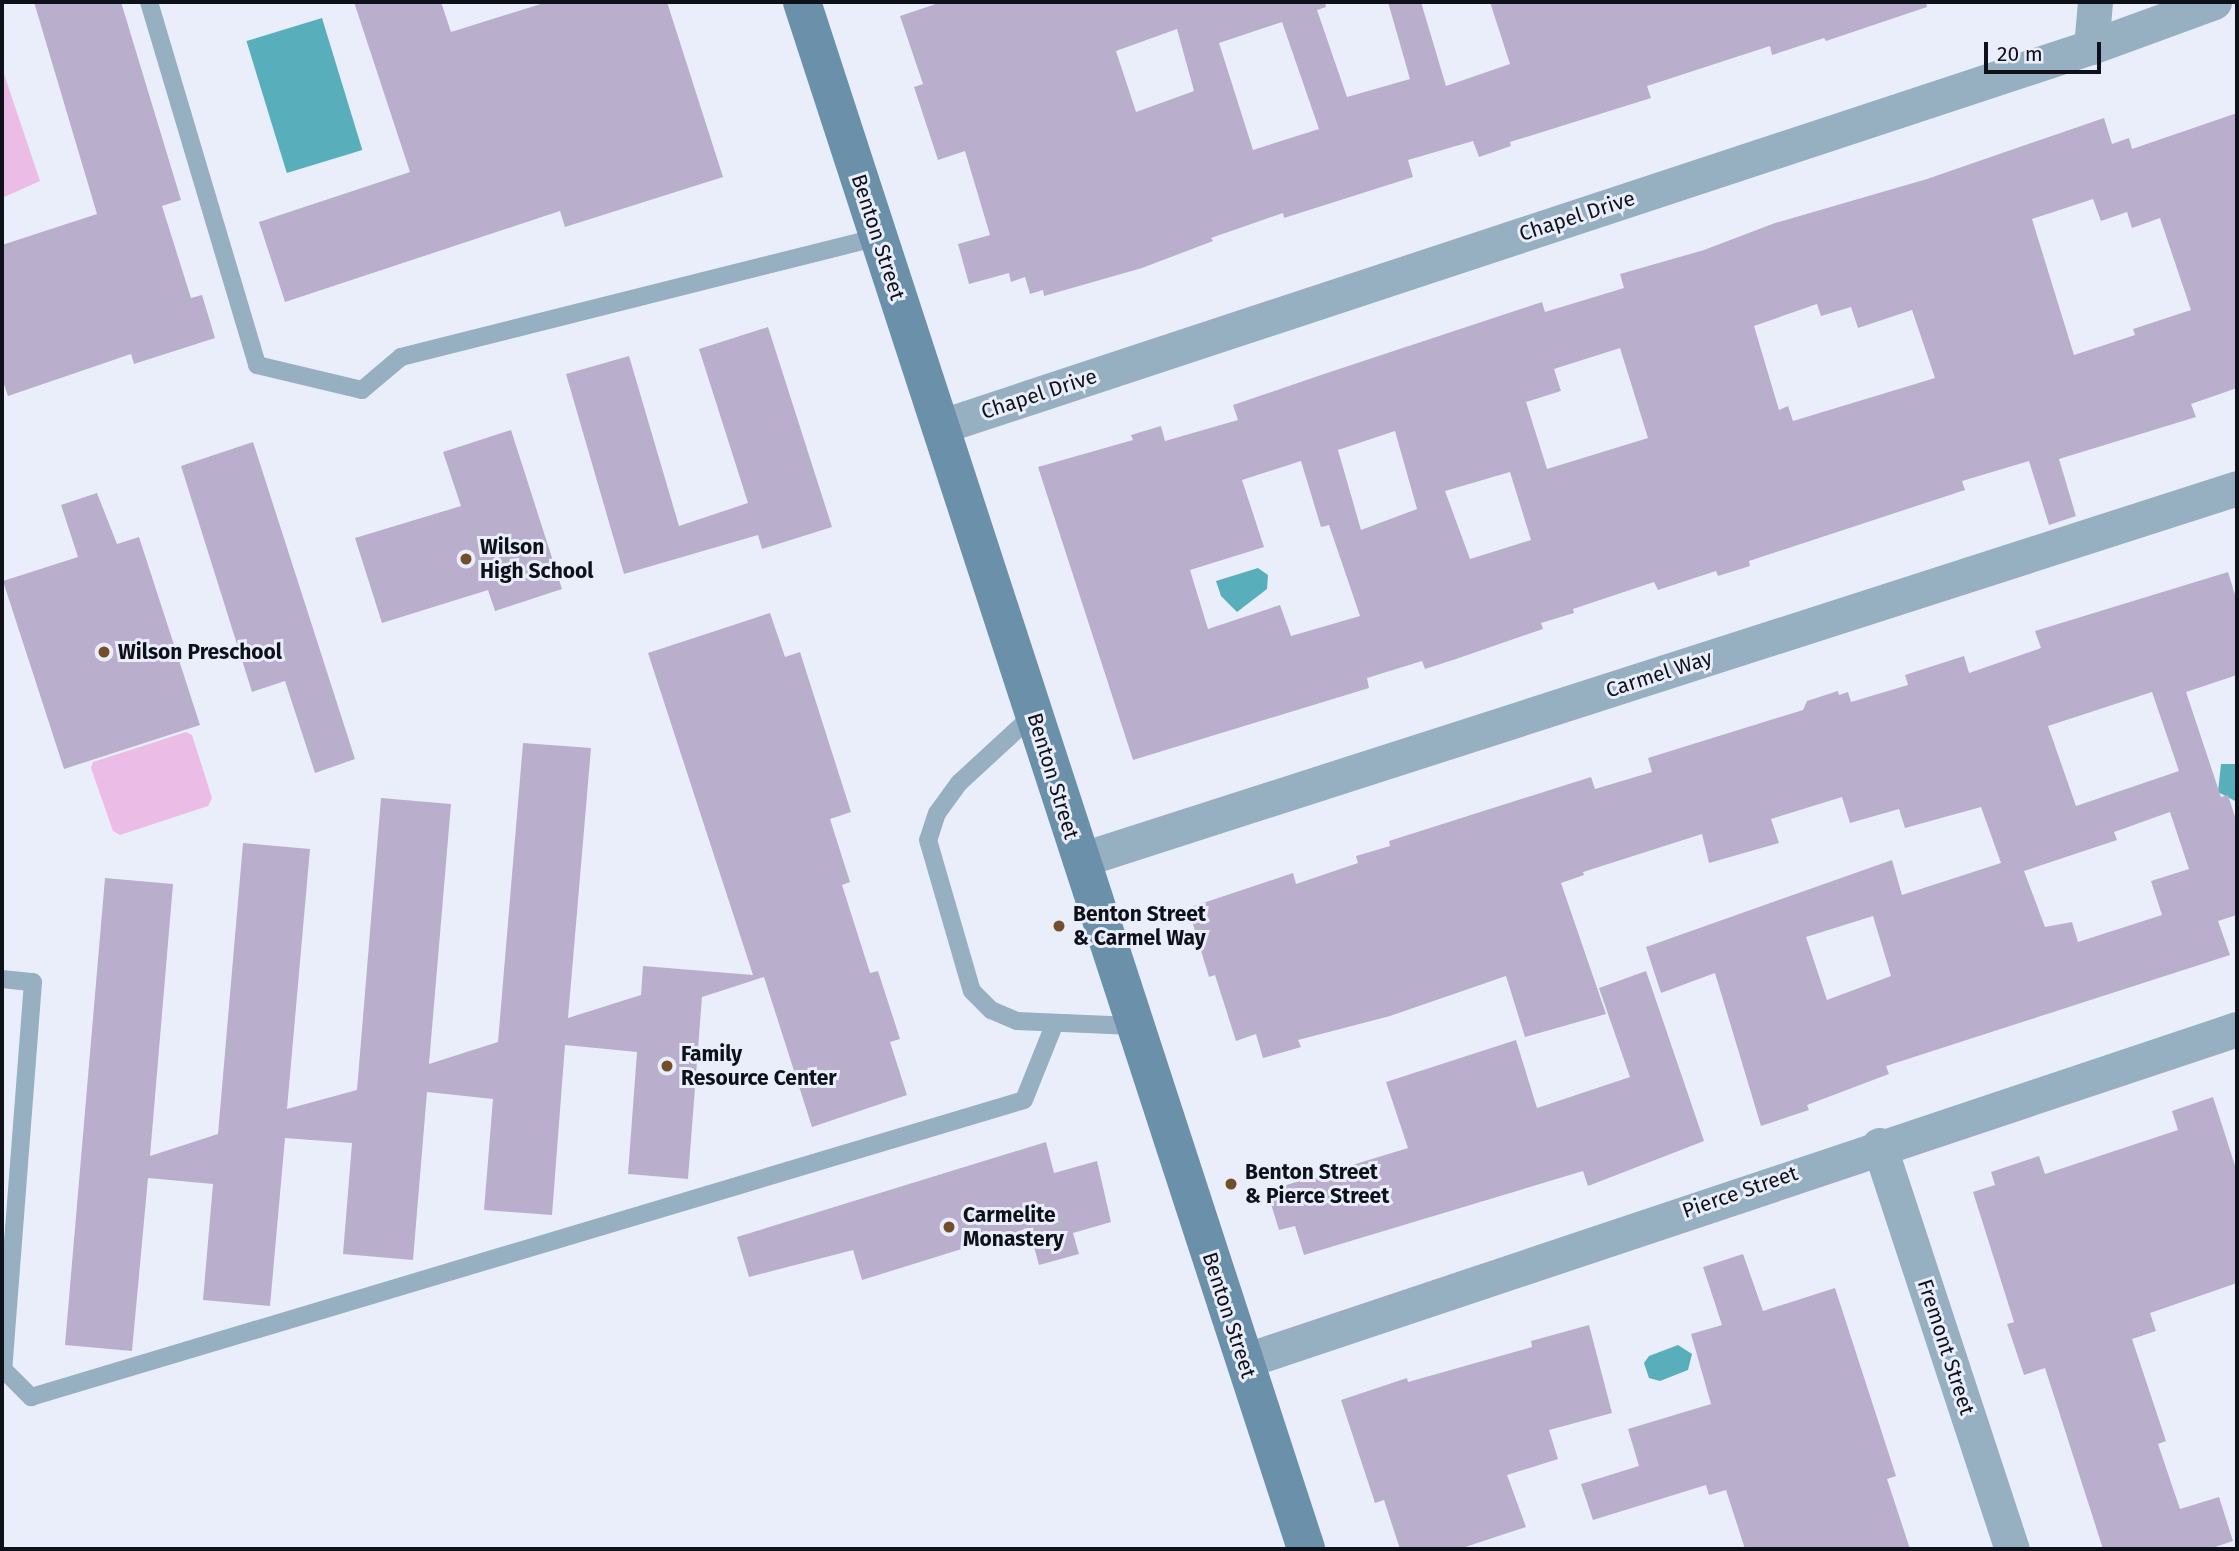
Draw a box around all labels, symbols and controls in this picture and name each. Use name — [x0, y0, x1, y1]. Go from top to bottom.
scale bar — [1987, 28, 2104, 72]
text: 20 m — [1997, 41, 2043, 67]
street label: Benton Street — [846, 171, 910, 303]
street label: Chapel Drive — [1516, 185, 1638, 247]
street label: Chapel Drive — [978, 363, 1100, 425]
place label: Wilson High School — [480, 534, 594, 584]
marker: Wilson High School — [458, 551, 474, 567]
place label: Wilson Preschool — [118, 639, 282, 665]
marker: Wilson Preschool — [96, 644, 112, 660]
street label: Carmel Way — [1603, 645, 1715, 703]
street label: Benton Street — [1022, 710, 1084, 842]
place label: Benton Street & Carmel Way — [1073, 901, 1206, 951]
marker: Benton Street & Carmel Way — [1051, 918, 1067, 934]
place label: Family Resource Center — [681, 1041, 837, 1091]
marker: Family Resource Center — [659, 1058, 675, 1074]
place label: Benton Street & Pierce Street — [1245, 1159, 1389, 1209]
street label: Pierce Street — [1679, 1160, 1801, 1224]
marker: Benton Street & Pierce Street — [1223, 1176, 1239, 1192]
place label: Carmelite Monastery — [963, 1202, 1064, 1252]
marker: Carmelite Monastery — [941, 1219, 957, 1235]
street label: Benton Street — [1197, 1249, 1261, 1381]
street label: Fremont Street — [1912, 1276, 1980, 1418]

